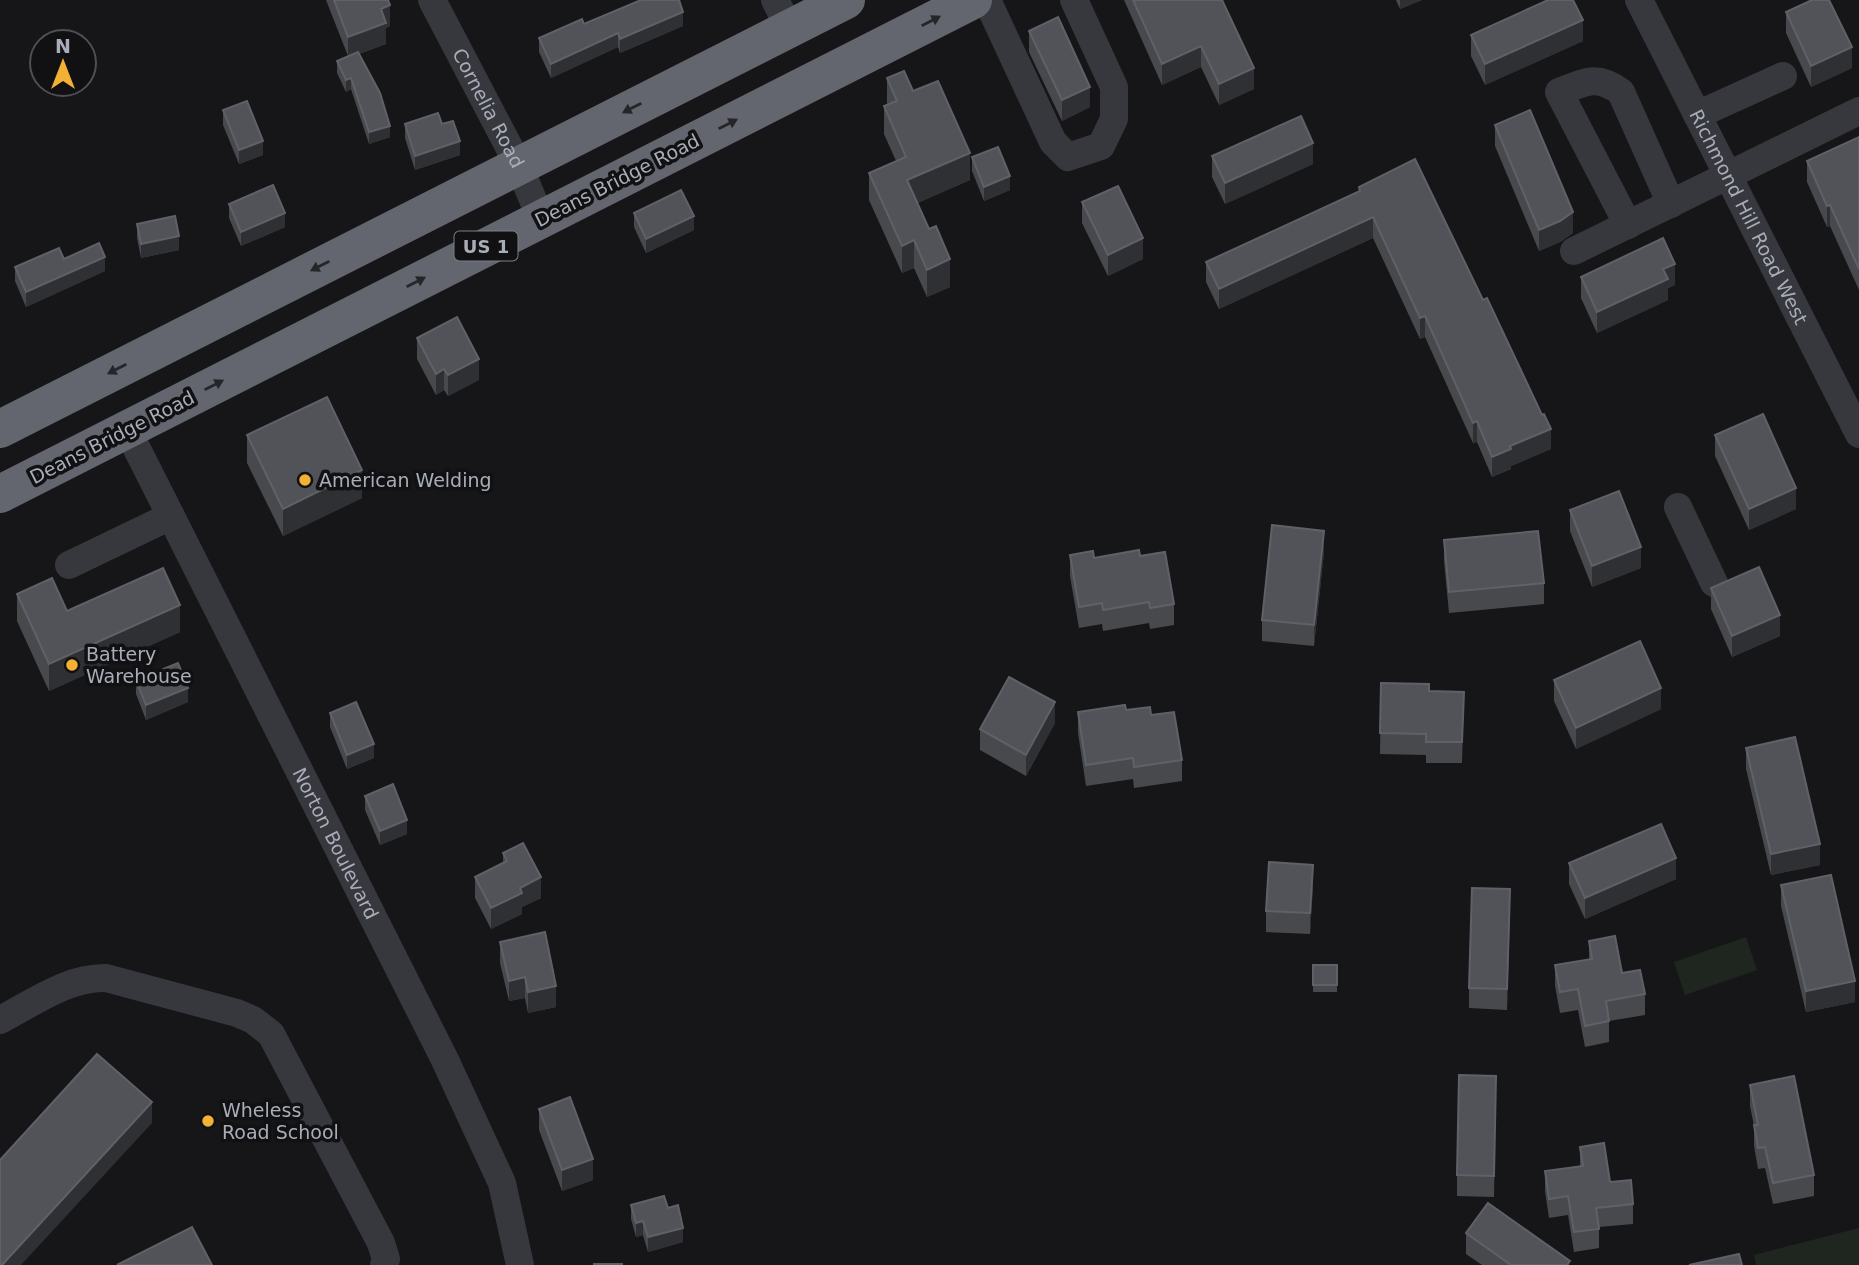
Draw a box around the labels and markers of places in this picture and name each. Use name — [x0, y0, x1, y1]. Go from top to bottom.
place label: American Welding — [319, 469, 492, 491]
marker: American Welding — [297, 472, 313, 488]
place label: Battery Warehouse — [86, 643, 192, 687]
marker: Battery Warehouse — [64, 657, 80, 673]
place label: Wheless Road School — [222, 1099, 339, 1143]
marker: Wheless Road School — [200, 1113, 216, 1129]

